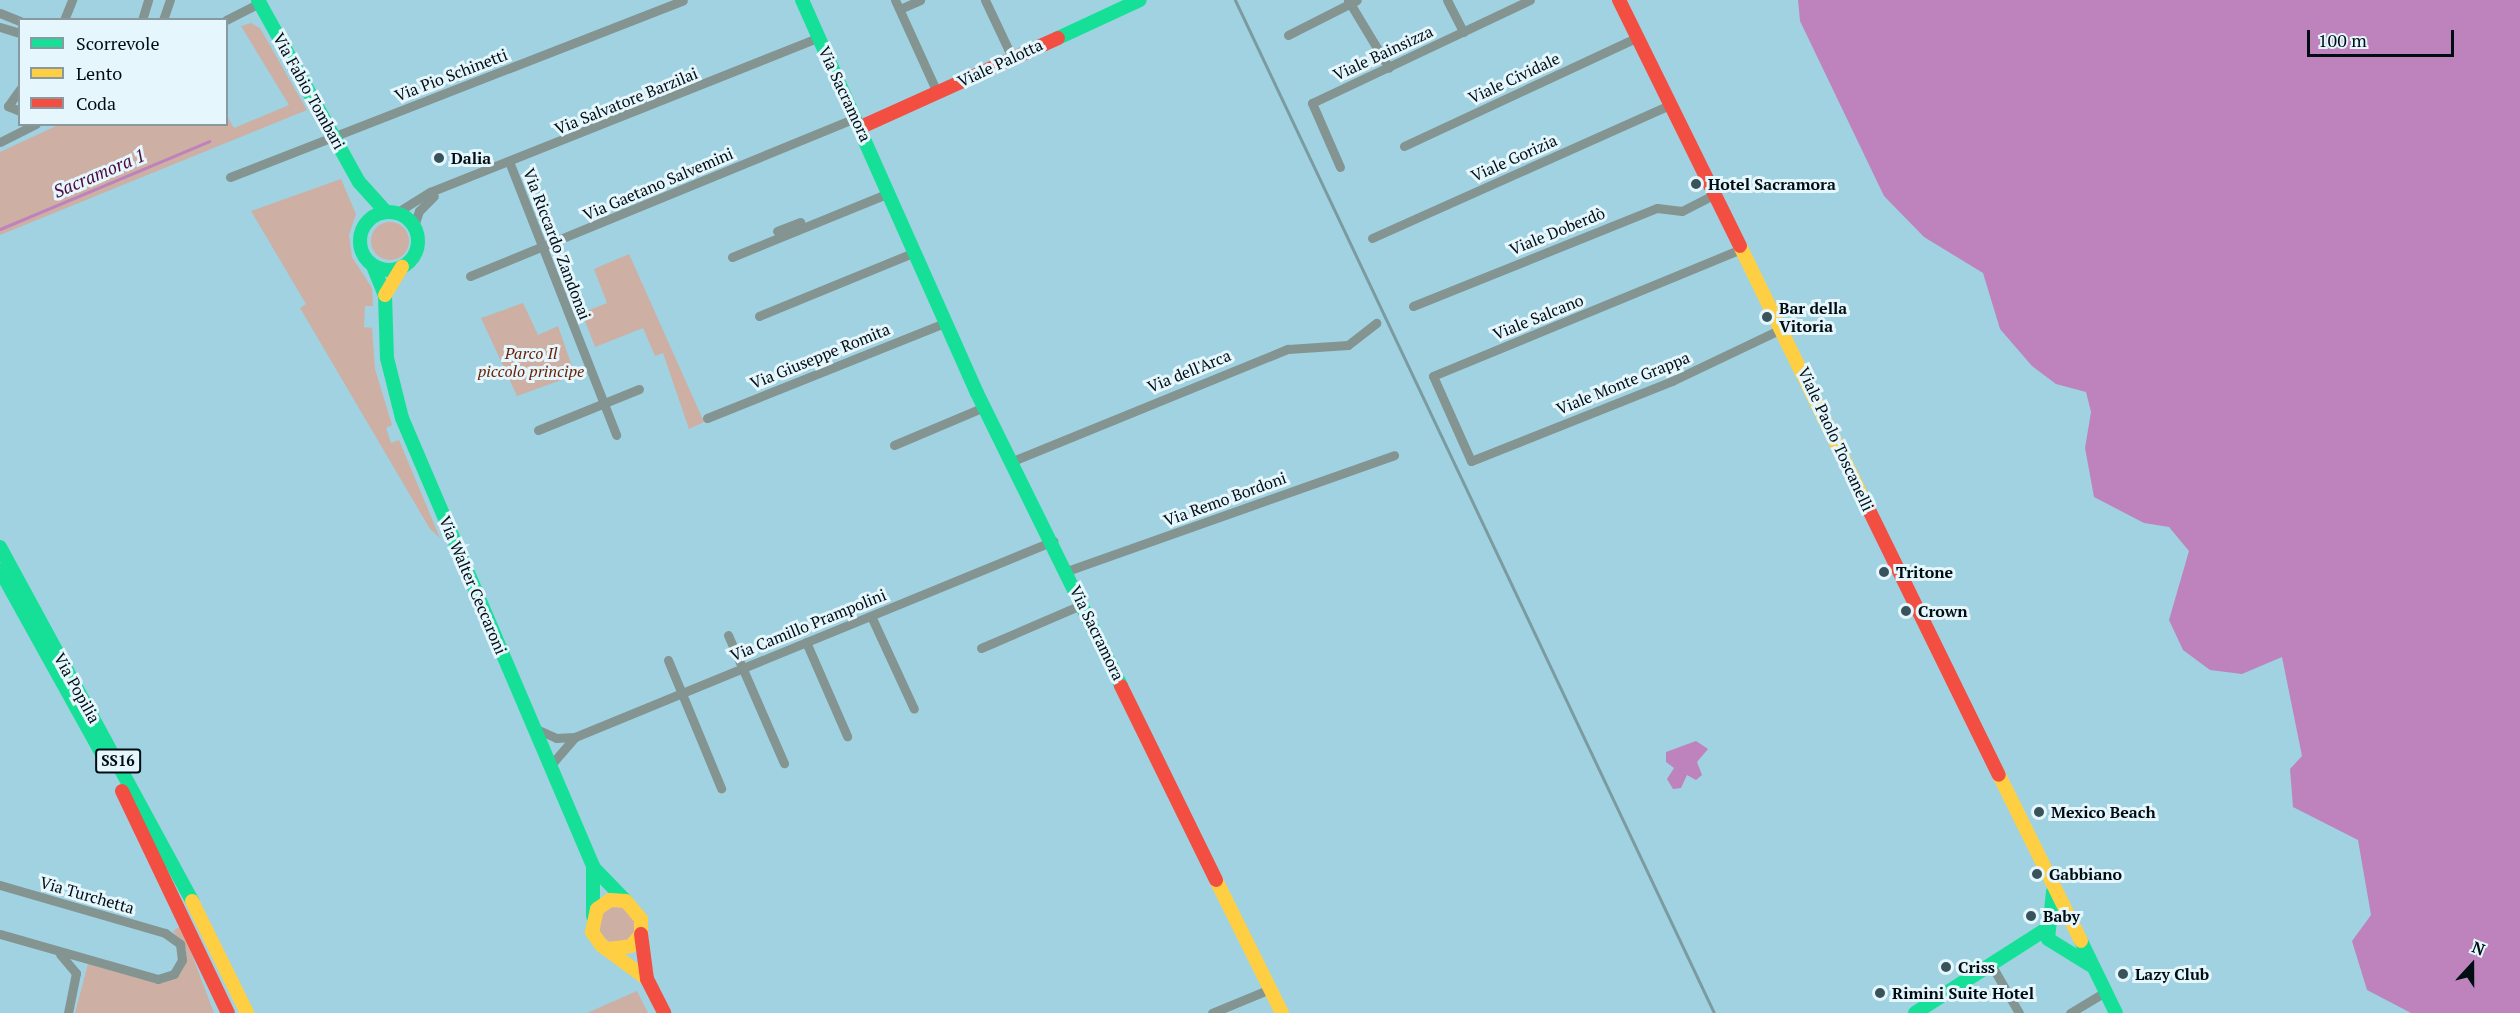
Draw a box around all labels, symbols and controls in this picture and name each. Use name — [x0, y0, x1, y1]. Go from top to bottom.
legend — [18, 18, 228, 126]
scale bar — [2310, 18, 2457, 56]
street label: Viale Bainsizza — [1330, 21, 1436, 85]
text: 100 m — [2318, 28, 2367, 52]
street label: Via Fabio Tombari — [269, 29, 349, 153]
text: Scorrevole — [76, 31, 159, 55]
street label: Viale Palotta — [954, 35, 1046, 91]
street label: Via Sacramora — [815, 43, 875, 145]
street label: Via Pio Schinetti — [392, 45, 510, 105]
street label: Viale Cividale — [1465, 48, 1563, 108]
text: Lento — [76, 61, 122, 85]
street label: Via Salvatore Barzilai — [552, 64, 700, 138]
text: Coda — [76, 91, 116, 115]
street label: Viale Gorizia — [1468, 130, 1560, 186]
water label: Sacramora 1 — [50, 144, 148, 202]
street label: Via Gaetano Salvemini — [580, 144, 736, 224]
place label: Dalia — [451, 148, 491, 168]
marker: Dalia — [432, 151, 446, 165]
street label: Via Riccardo Zandonai — [519, 166, 595, 322]
place label: Hotel Sacramora — [1708, 174, 1836, 194]
marker: Hotel Sacramora — [1689, 177, 1703, 191]
street label: Viale Doberdò — [1506, 203, 1608, 259]
street label: Viale Salcano — [1490, 290, 1586, 344]
place label: Bar della Vitoria — [1779, 298, 1847, 336]
marker: Bar della Vitoria — [1760, 310, 1774, 324]
street label: Via Giuseppe Romita — [747, 319, 893, 393]
park label: Parco Il piccolo principe — [478, 343, 584, 381]
street label: Via dell'Arca — [1144, 346, 1234, 396]
street label: Viale Monte Grappa — [1554, 347, 1692, 419]
street label: Viale Paolo Toscanelli — [1794, 364, 1878, 514]
street label: Via Remo Bordoni — [1161, 468, 1289, 530]
street label: Via Walter Ceccaroni — [435, 513, 511, 657]
place label: Tritone — [1896, 562, 1953, 582]
marker: Tritone — [1877, 565, 1891, 579]
street label: Via Sacramora — [1066, 583, 1128, 683]
street label: Via Camillo Prampolini — [727, 585, 889, 665]
place label: Crown — [1918, 601, 1967, 621]
marker: Crown — [1899, 604, 1913, 618]
street label: Via Popilia — [50, 650, 104, 726]
road number: SS16 — [94, 749, 142, 773]
place label: Mexico Beach — [2051, 802, 2156, 822]
marker: Mexico Beach — [2032, 805, 2046, 819]
place label: Gabbiano — [2049, 864, 2122, 884]
marker: Gabbiano — [2030, 867, 2044, 881]
street label: Via Turchetta — [38, 872, 136, 918]
place label: Baby — [2043, 906, 2080, 926]
marker: Baby — [2024, 909, 2038, 923]
north arrow — [2442, 935, 2502, 995]
text: N — [2469, 936, 2488, 961]
place label: Criss — [1958, 957, 1995, 977]
marker: Criss — [1939, 960, 1953, 974]
place label: Lazy Club — [2135, 964, 2209, 984]
marker: Lazy Club — [2116, 967, 2130, 981]
place label: Rimini Suite Hotel — [1892, 983, 2034, 1003]
marker: Rimini Suite Hotel — [1873, 986, 1887, 1000]

